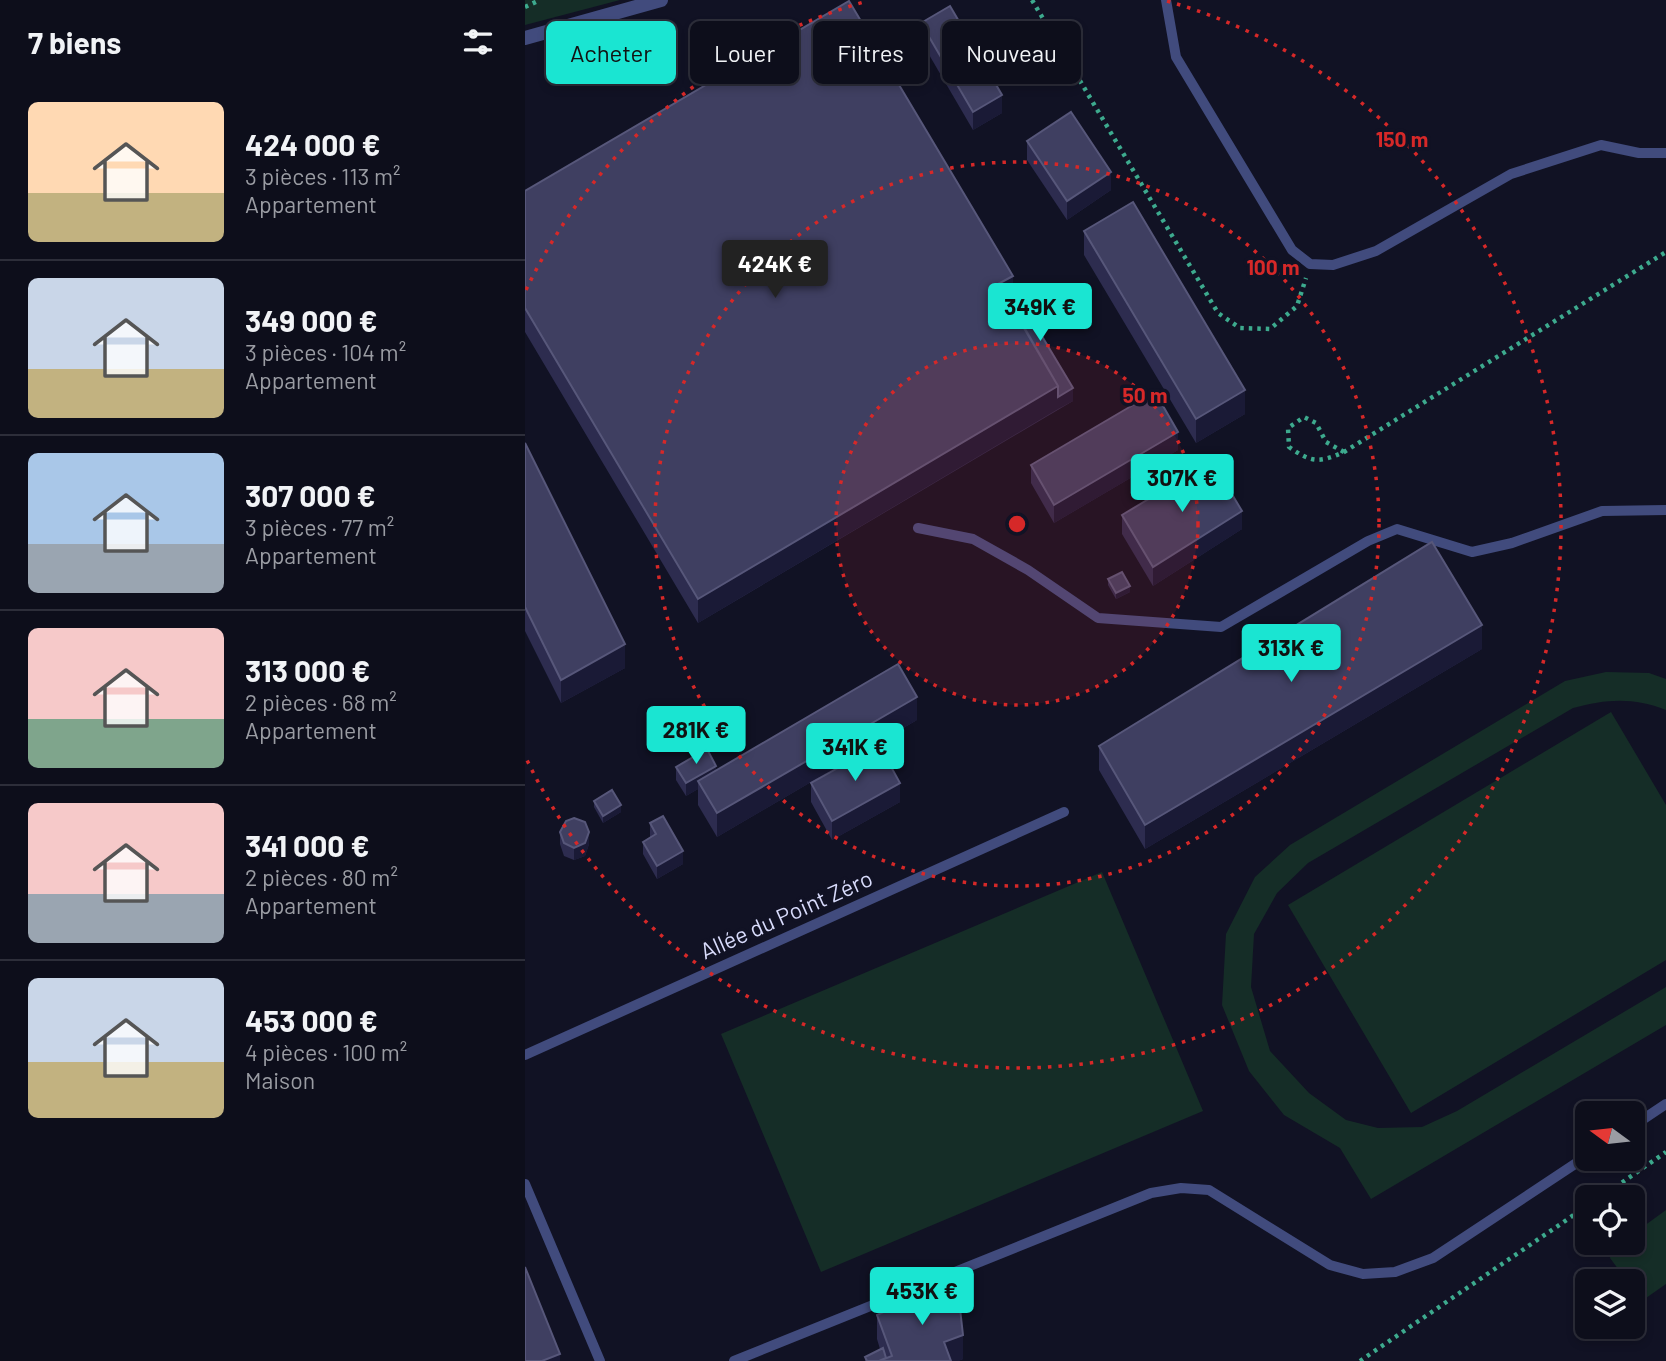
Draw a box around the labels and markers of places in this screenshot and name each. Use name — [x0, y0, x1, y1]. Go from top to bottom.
pin: 424K € — [718, 240, 832, 300]
pin: 349K € — [983, 284, 1097, 343]
pin: 307K € — [1125, 454, 1239, 514]
centre of rings — [1005, 512, 1029, 536]
pin: 313K € — [1234, 624, 1348, 684]
pin: 281K € — [639, 706, 753, 766]
pin: 341K € — [798, 724, 912, 783]
pin: 453K € — [865, 1268, 979, 1327]

